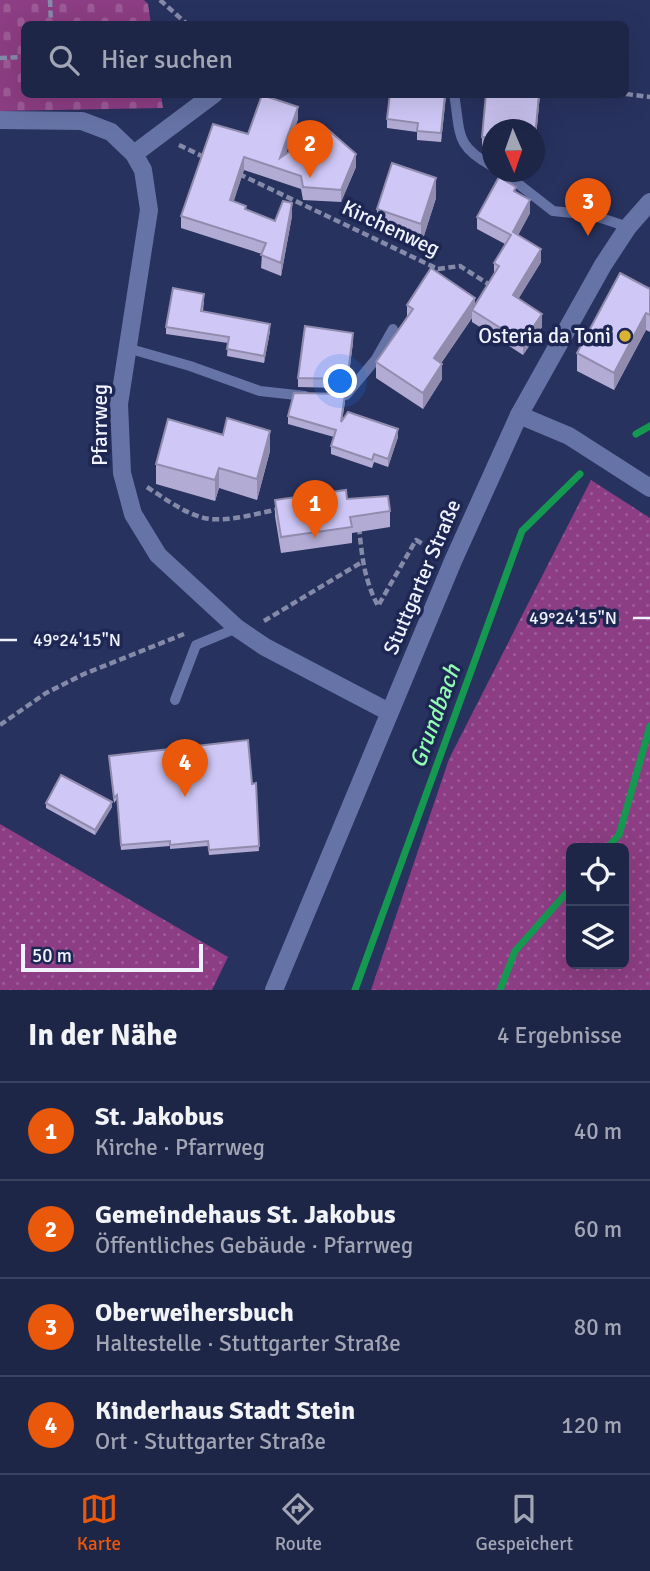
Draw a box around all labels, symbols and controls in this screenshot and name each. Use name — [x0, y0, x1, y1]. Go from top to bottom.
search box — [21, 21, 629, 98]
icon: search — [45, 41, 83, 79]
text: Hier suchen — [101, 44, 233, 76]
north arrow — [482, 119, 545, 182]
pin: 2 — [287, 120, 333, 178]
pin: 3 — [565, 178, 611, 236]
street label: Kirchenweg — [338, 194, 444, 262]
place label: Osteria da Toni — [478, 323, 611, 349]
marker: Osteria da Toni — [617, 328, 633, 344]
your location — [323, 364, 357, 398]
street label: Pfarrweg — [87, 384, 113, 466]
pin: 1 — [292, 480, 338, 538]
street label: Stuttgarter Straße — [378, 496, 466, 658]
text: 49°24'15"N — [529, 607, 617, 629]
text: 49°24'15"N — [33, 629, 121, 651]
water label: Grundbach — [403, 659, 468, 772]
pin: 4 — [162, 739, 208, 797]
map controls — [566, 843, 629, 969]
button: locate — [566, 843, 629, 906]
button: layers — [566, 906, 629, 969]
scale bar — [21, 941, 203, 973]
text: 50 m — [32, 944, 72, 968]
text: In der Nähe — [28, 1017, 177, 1054]
text: 4 Ergebnisse — [497, 1021, 622, 1050]
text: St. Jakobus — [95, 1101, 224, 1133]
text: 1 — [45, 1117, 57, 1146]
text: 40 m — [574, 1117, 622, 1146]
text: Kirche · Pfarrweg — [95, 1133, 265, 1162]
text: Gemeindehaus St. Jakobus — [95, 1199, 396, 1231]
text: 2 — [45, 1215, 57, 1244]
text: 60 m — [574, 1215, 622, 1244]
text: Öffentliches Gebäude · Pfarrweg — [95, 1231, 413, 1260]
text: Oberweihersbuch — [95, 1297, 294, 1329]
text: 3 — [45, 1313, 57, 1342]
text: 80 m — [574, 1313, 622, 1342]
text: Haltestelle · Stuttgarter Straße — [95, 1329, 401, 1358]
text: Kinderhaus Stadt Stein — [95, 1395, 355, 1427]
text: 4 — [45, 1411, 57, 1440]
text: 120 m — [561, 1411, 622, 1440]
text: Ort · Stuttgarter Straße — [95, 1427, 326, 1456]
tab: Karte — [77, 1490, 121, 1556]
tab: Route — [275, 1490, 322, 1556]
tab: Gespeichert — [476, 1490, 573, 1556]

